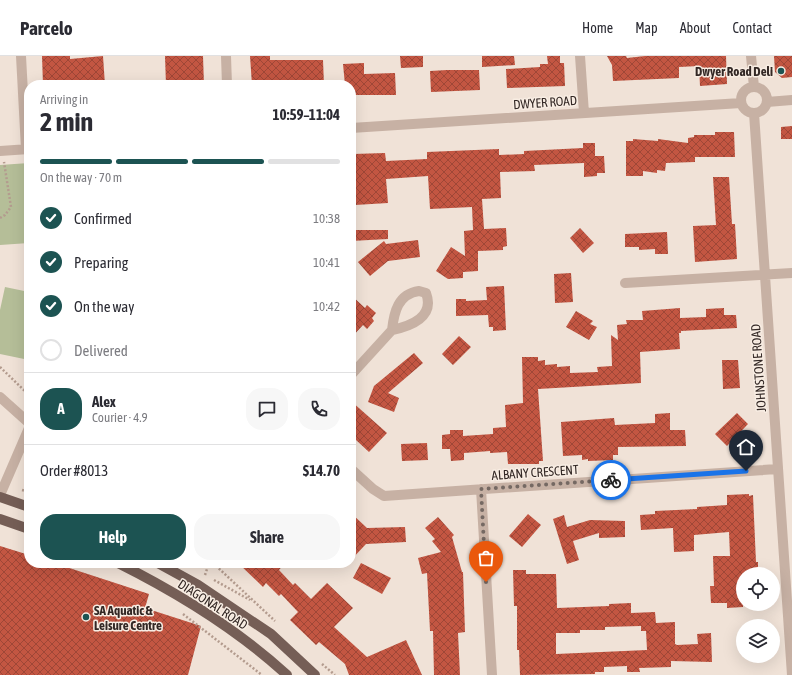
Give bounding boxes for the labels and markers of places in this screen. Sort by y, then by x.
place label: Dwyer Road Deli [695,64,773,79]
marker: Dwyer Road Deli [776,66,786,76]
pin [729,430,763,471]
pin [469,541,503,582]
place label: SA Aquatic & Leisure Centre [94,603,162,633]
marker: SA Aquatic & Leisure Centre [81,612,91,622]

